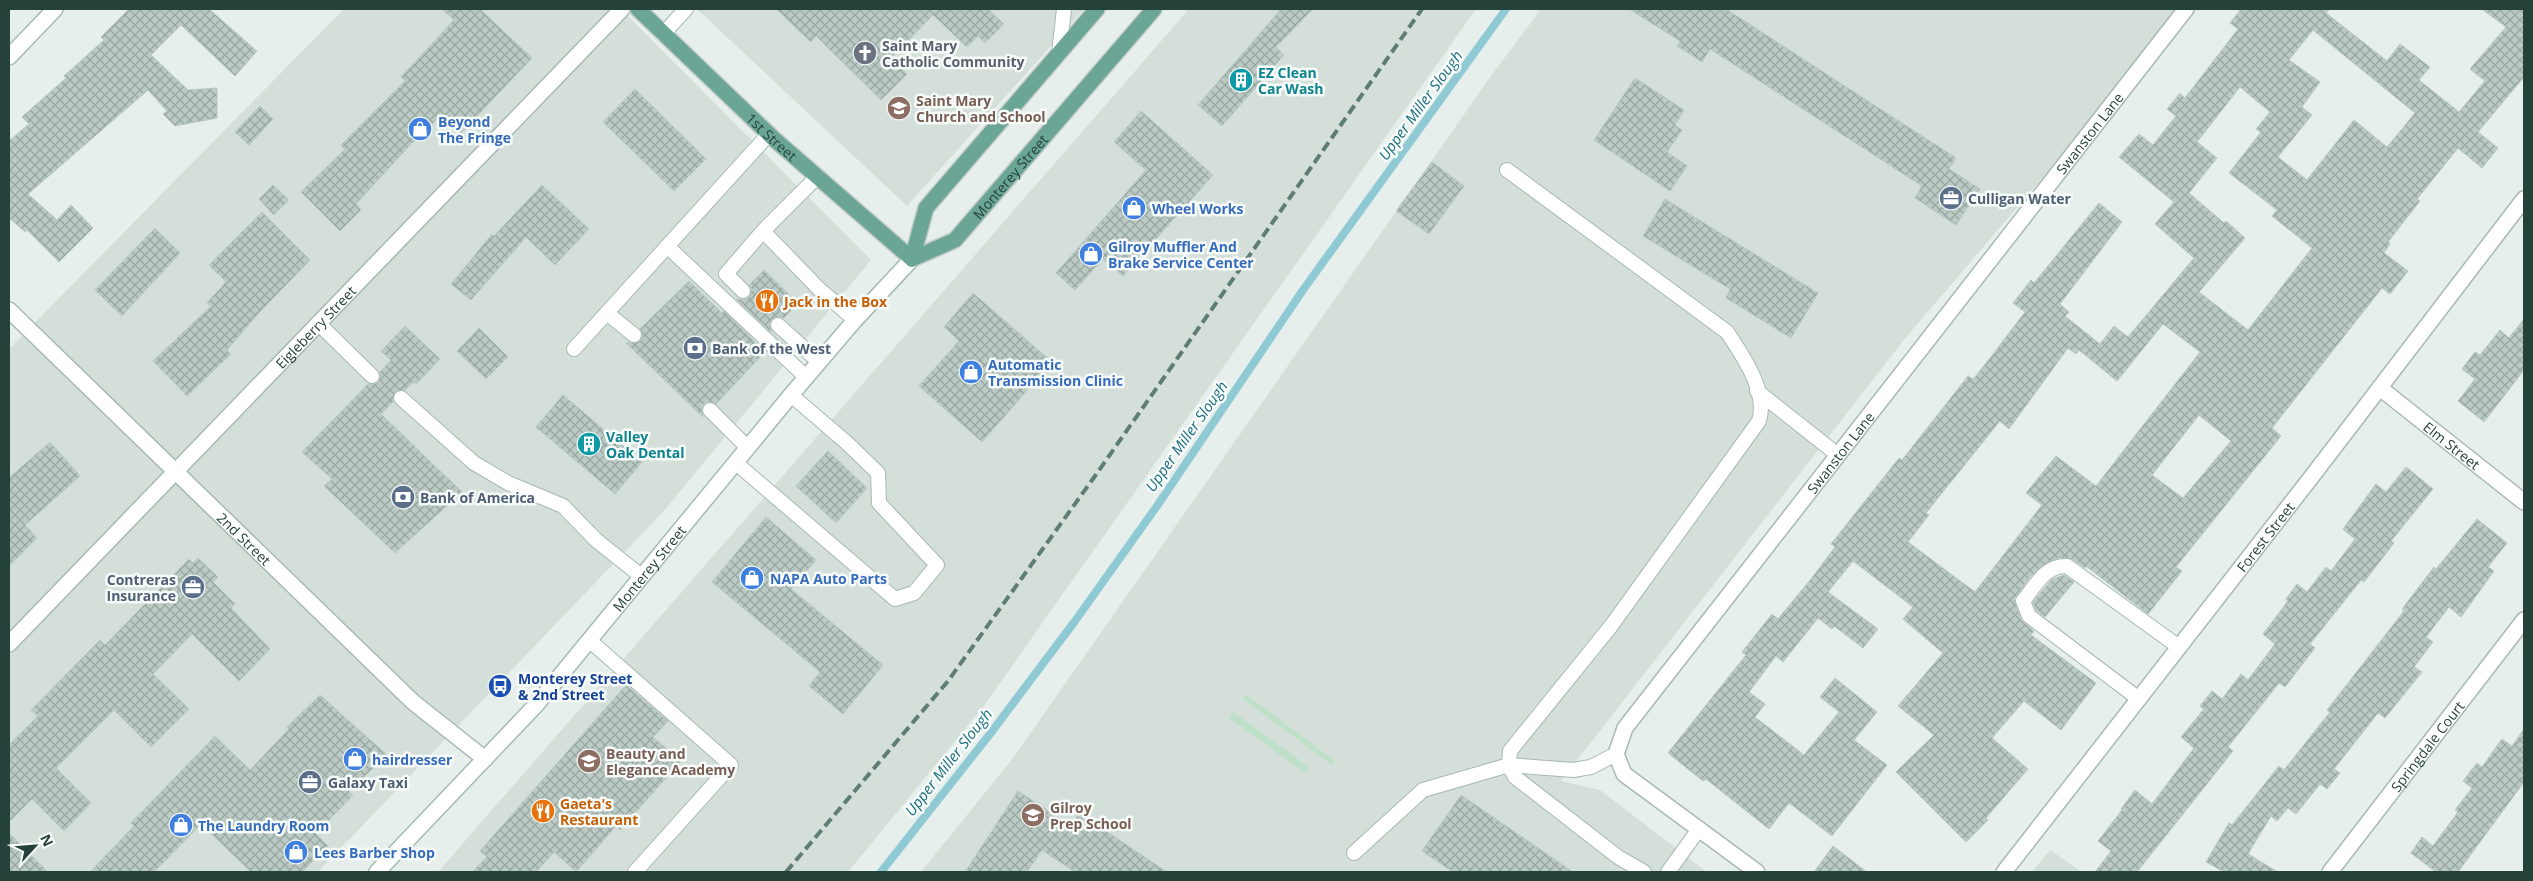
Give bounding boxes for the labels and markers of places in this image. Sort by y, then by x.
place label: Saint Mary Catholic Community [882,36,1025,71]
church icon: Saint Mary Catholic Community [852,40,878,66]
place label: EZ Clean Car Wash [1258,63,1324,98]
building icon: EZ Clean Car Wash [1228,67,1254,93]
place label: Saint Mary Church and School [916,91,1046,126]
school or university icon: Saint Mary Church and School [886,95,912,121]
place label: Beyond The Fringe [438,112,511,147]
shop icon: Beyond The Fringe [407,116,433,142]
office icon: Culligan Water [1938,185,1964,211]
place label: Culligan Water [1968,189,2071,208]
shop icon: Wheel Works [1121,195,1147,221]
place label: Wheel Works [1152,199,1243,218]
place label: Gilroy Muffler And Brake Service Center [1108,237,1254,272]
shop icon: Gilroy Muffler And Brake Service Center [1078,241,1104,267]
restaurant icon: Jack in the Box [754,288,780,314]
place label: Jack in the Box [782,292,888,311]
bank icon: Bank of the West [682,335,708,361]
place label: Bank of the West [712,339,831,358]
place label: Automatic Transmission Clinic [988,355,1123,390]
shop icon: Automatic Transmission Clinic [958,359,984,385]
place label: Valley Oak Dental [606,427,685,462]
building icon: Valley Oak Dental [576,431,602,457]
bank icon: Bank of America [390,484,416,510]
place label: Bank of America [420,488,535,507]
shop icon: NAPA Auto Parts [739,565,765,591]
place label: NAPA Auto Parts [770,569,887,588]
place label: Contreras Insurance [107,570,176,605]
office icon: Contreras Insurance [180,574,206,600]
place label: Monterey Street & 2nd Street [518,669,632,704]
bus stop icon: Monterey Street & 2nd Street [487,673,513,699]
place label: Beauty and Elegance Academy [606,744,735,779]
shop icon: hairdresser [342,746,368,772]
school or university icon: Beauty and Elegance Academy [576,748,602,774]
place label: hairdresser [372,750,453,769]
office icon: Galaxy Taxi [297,769,323,795]
place label: Galaxy Taxi [328,773,408,792]
place label: Gaeta's Restaurant [560,794,638,829]
restaurant icon: Gaeta's Restaurant [530,798,556,824]
place label: Gilroy Prep School [1050,798,1132,833]
school or university icon: Gilroy Prep School [1020,802,1046,828]
shop icon: The Laundry Room [168,812,194,838]
place label: The Laundry Room [198,816,329,835]
shop icon: Lees Barber Shop [283,839,309,865]
place label: Lees Barber Shop [314,843,435,862]

